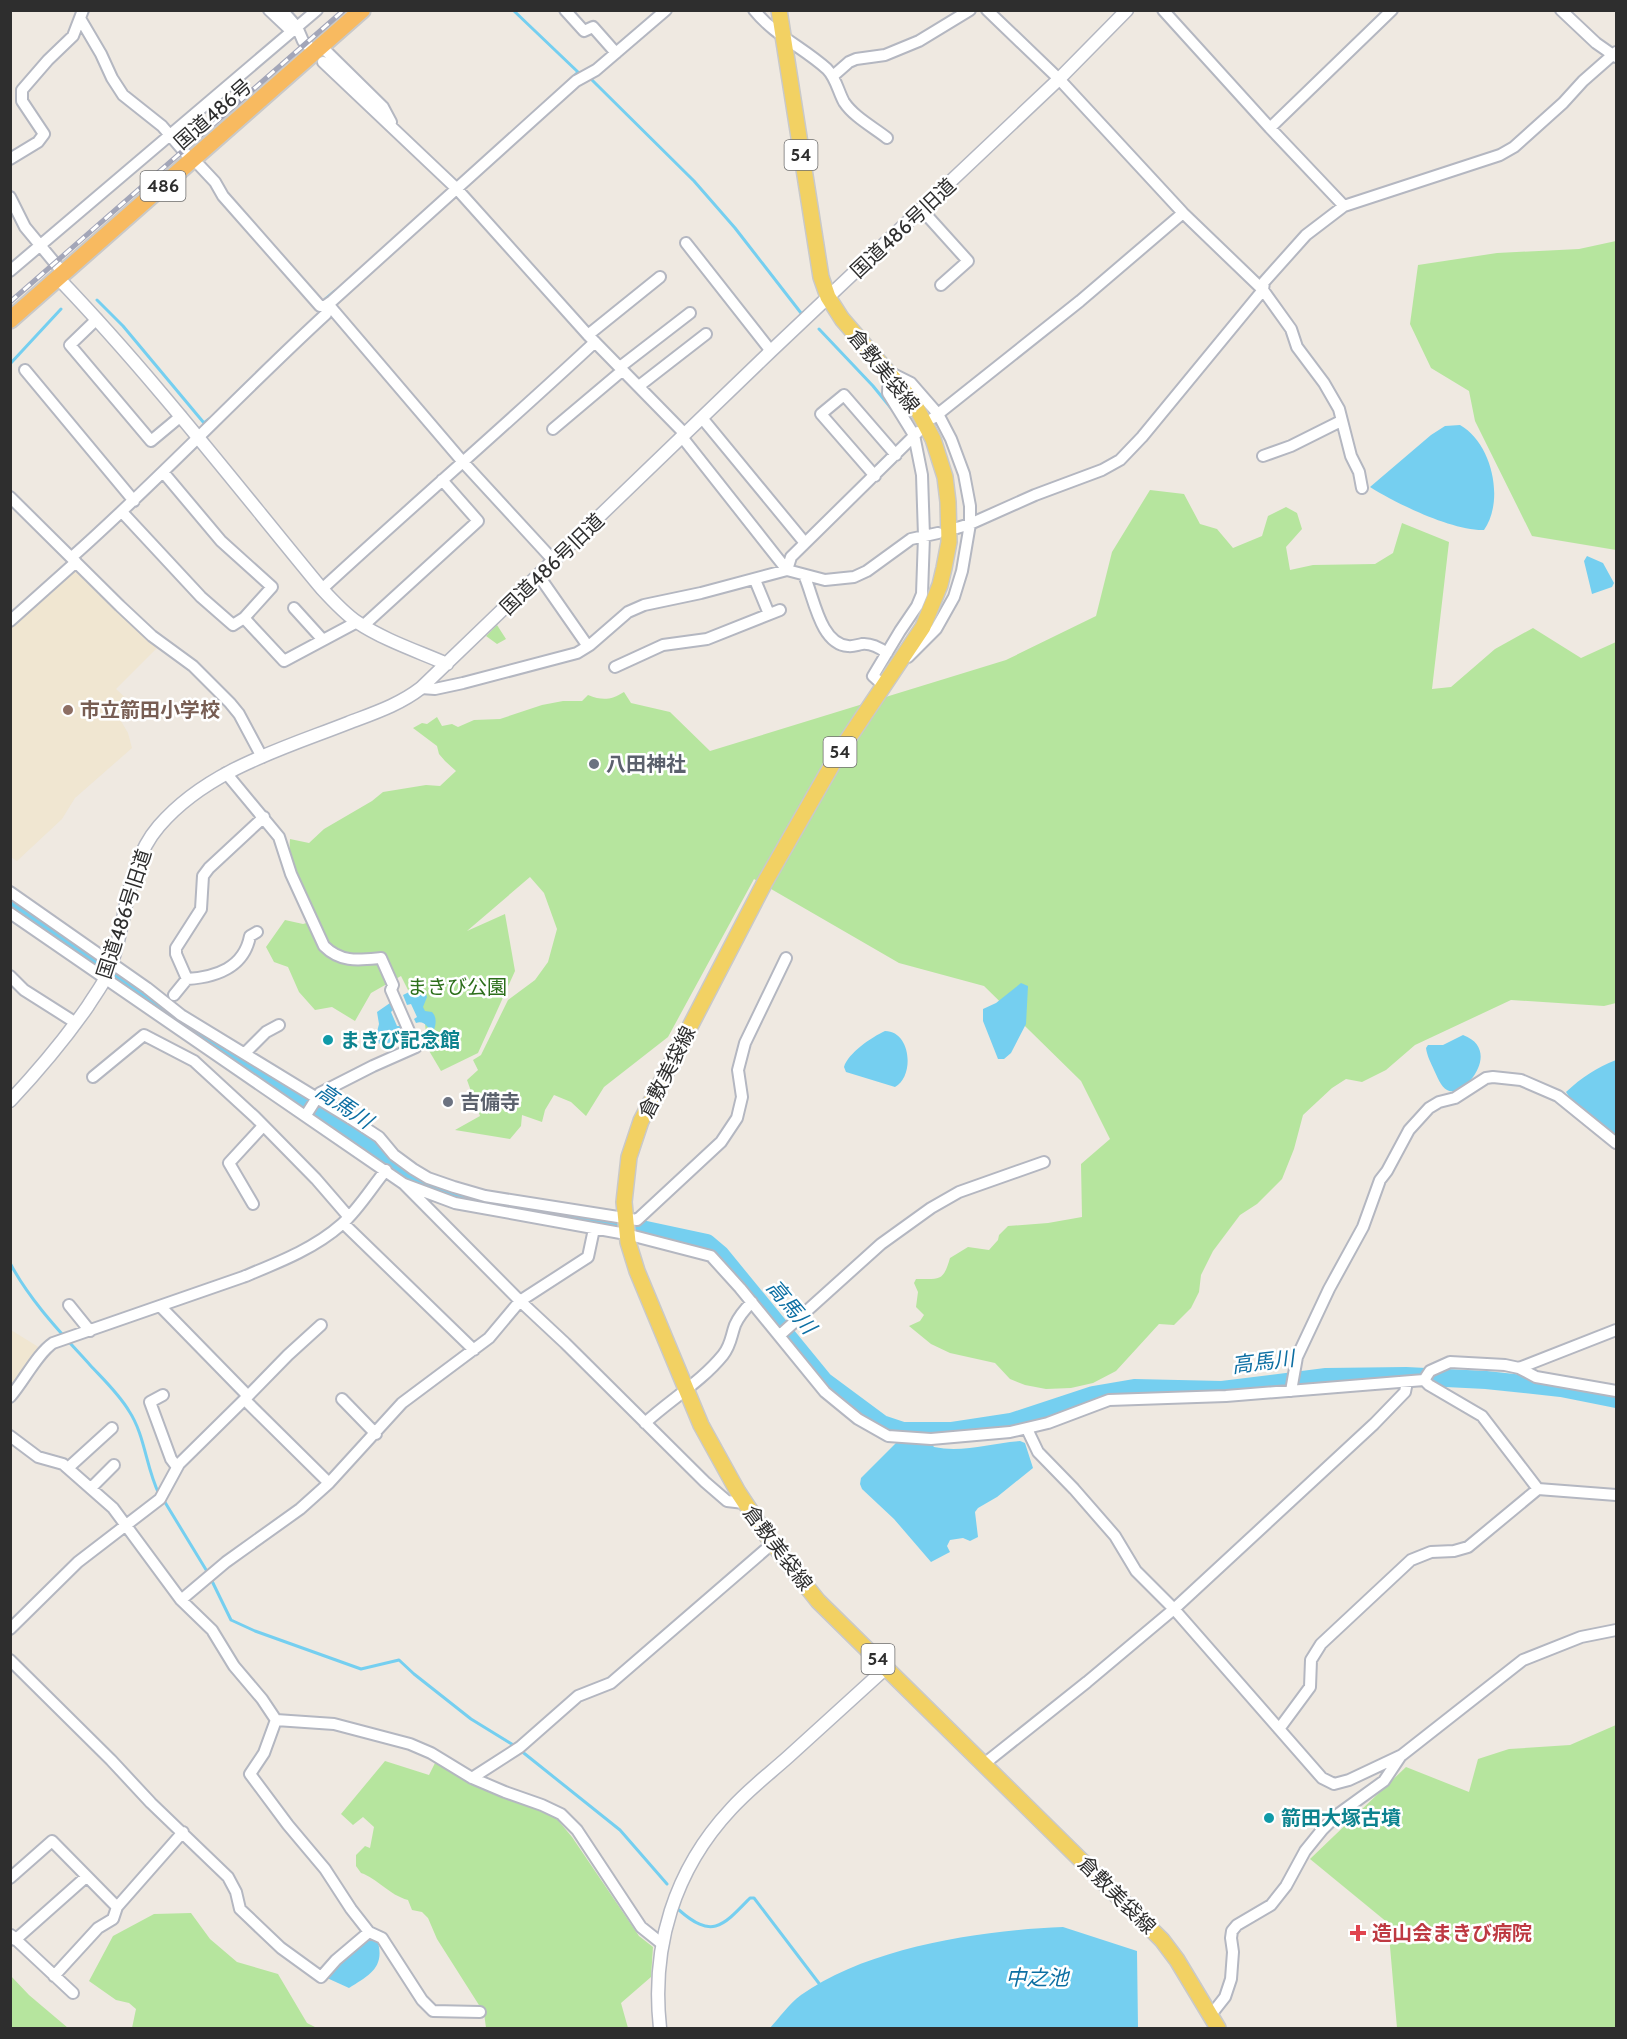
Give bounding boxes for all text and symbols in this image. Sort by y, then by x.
street label: 国道486号 [169,74,257,154]
road number: 54 [784,140,818,170]
road number: 486 [140,171,186,201]
street label: 国道486号旧道 [845,173,961,283]
street label: 倉敷美袋線 [843,325,925,417]
street label: 国道486号旧道 [495,508,609,620]
place label: 市立箭田小学校 [80,698,220,722]
marker: 市立箭田小学校 [61,703,75,717]
road number: 54 [824,737,856,767]
place label: 八田神社 [606,752,686,776]
marker: 八田神社 [587,757,601,771]
street label: 国道486号旧道 [92,846,156,982]
park label: まきび公園 [407,975,507,999]
street label: 倉敷美袋線 [634,1022,700,1122]
place label: まきび記念館 [340,1028,460,1052]
marker: まきび記念館 [321,1033,335,1047]
water label: 高馬川 [311,1078,379,1135]
place label: 吉備寺 [460,1090,520,1114]
marker: 吉備寺 [441,1095,455,1109]
water label: 高馬川 [762,1275,822,1340]
water label: 高馬川 [1230,1345,1298,1378]
street label: 倉敷美袋線 [738,1501,818,1595]
road number: 54 [862,1644,894,1674]
place label: 箭田大塚古墳 [1281,1806,1401,1830]
marker: 箭田大塚古墳 [1262,1811,1276,1825]
street label: 倉敷美袋線 [1073,1851,1161,1939]
place label: 造山会まきび病院 [1372,1921,1532,1945]
marker: 造山会まきび病院 [1349,1924,1367,1942]
water label: 中之池 [1006,1965,1070,1990]

